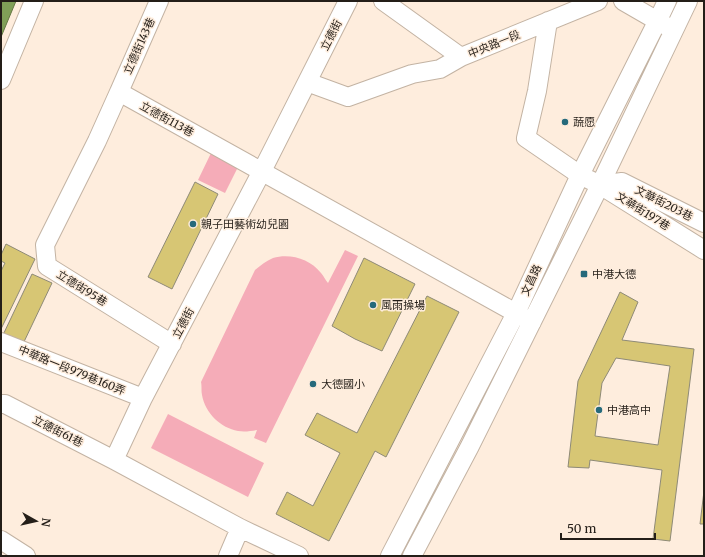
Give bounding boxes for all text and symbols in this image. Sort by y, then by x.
street label: 立德街143巷 [120,16,158,76]
street label: 立德街 [317,17,345,53]
street label: 中央路一段 [466,27,522,61]
street label: 立德街113巷 [138,98,196,140]
place label: 蔬愿 [573,115,595,129]
marker: 蔬愿 [560,117,570,127]
street label: 文華街203巷 [633,182,695,224]
street label: 文華街197巷 [613,189,673,233]
place label: 親子田藝術幼兒園 [201,217,289,231]
marker: 親子田藝術幼兒園 [188,219,198,229]
street label: 文昌路 [518,262,544,298]
street label: 立德街95巷 [54,267,110,309]
place label: 中港大德 [592,267,636,281]
marker: 中港大德 [579,269,589,279]
place label: 風雨操場 [381,298,425,312]
marker: 風雨操場 [368,300,378,310]
street label: 立德街 [169,305,197,341]
street label: 中華路一段979巷160弄 [16,342,128,398]
place label: 大德國小 [321,377,365,391]
marker: 大德國小 [308,379,318,389]
place label: 中港高中 [607,403,651,417]
marker: 中港高中 [594,405,604,415]
street label: 立德街61巷 [30,412,86,450]
north arrow [16,501,56,541]
scale bar [561,515,655,541]
text: N [38,517,53,528]
text: 50 m [567,521,596,536]

